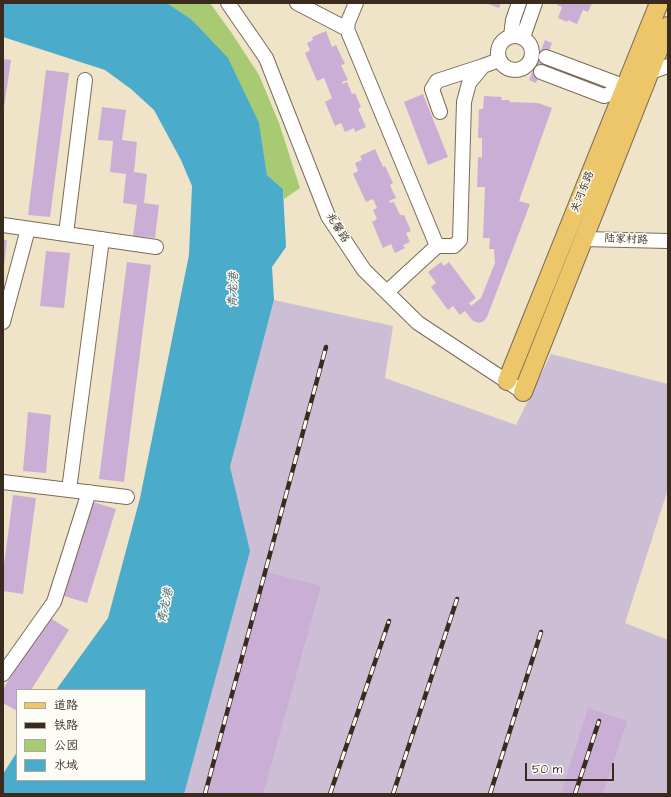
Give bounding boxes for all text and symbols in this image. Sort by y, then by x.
street label: 关河东路 [569,169,597,215]
street label: 兆馨路 [323,211,351,245]
street label: 陆家村路 [604,233,648,247]
water label: 青龙港 [226,272,242,308]
water label: 青龙港 [155,587,177,625]
legend [16,689,146,781]
text: 道路 [54,697,78,714]
text: 铁路 [54,717,78,734]
text: 公园 [54,737,78,754]
scale bar [527,755,616,781]
text: 水域 [54,757,78,774]
text: 50 m [532,761,562,778]

